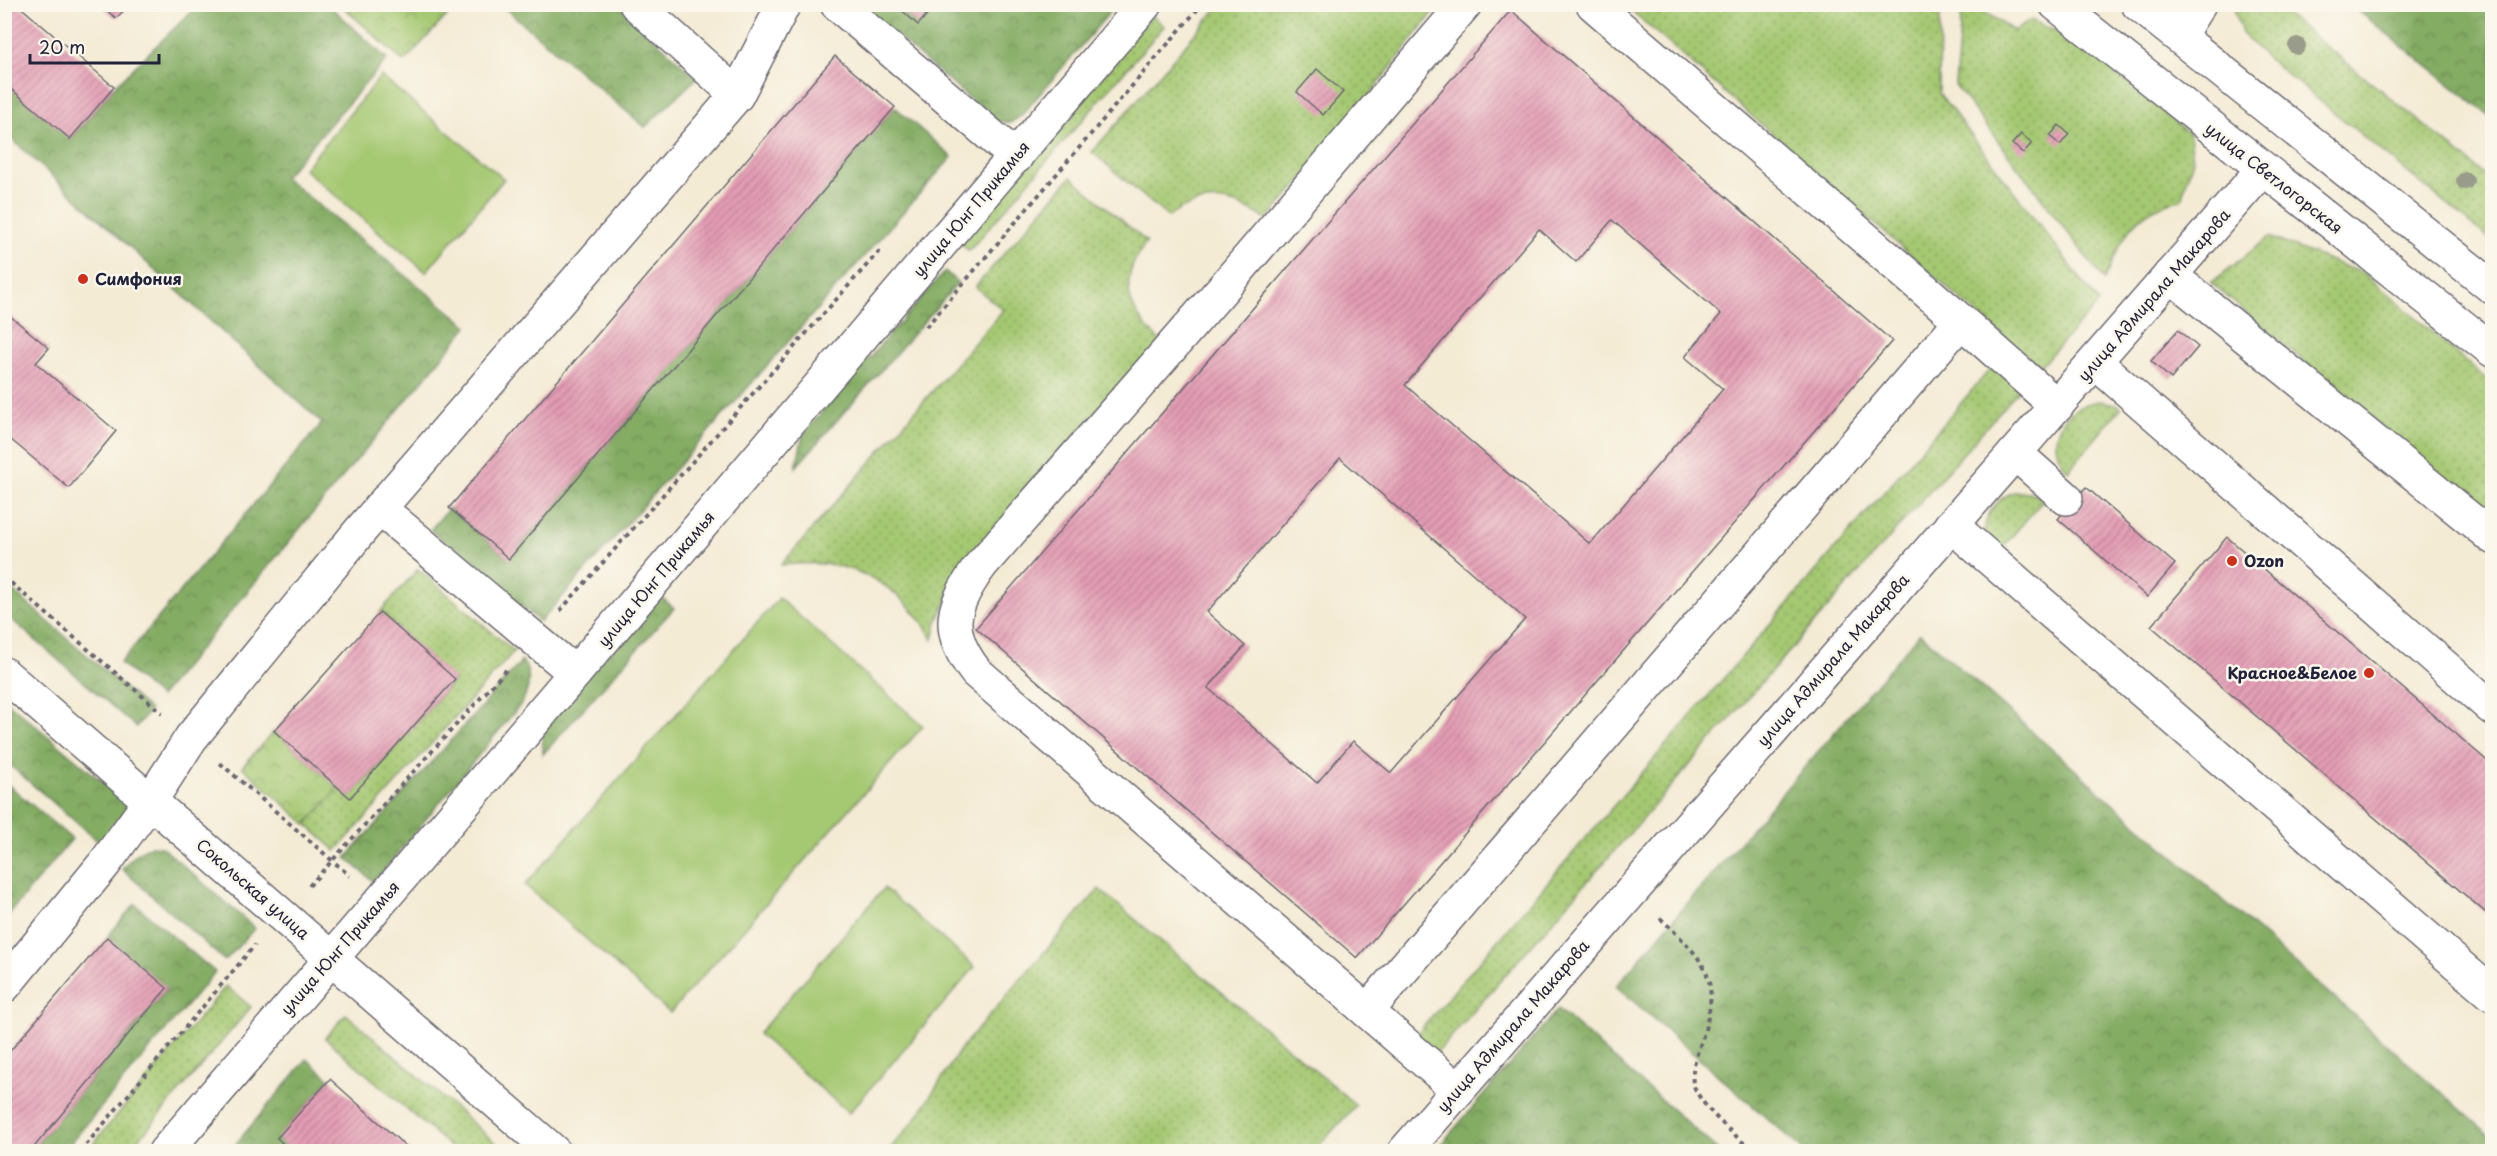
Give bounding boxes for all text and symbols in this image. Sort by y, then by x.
scale bar [30,27,159,65]
text: 20 m [39,33,85,60]
street label: улица Светлогорская [2201,116,2349,239]
street label: улица Юнг Прикамья [906,135,1034,282]
street label: улица Адмирала Макарова [2071,203,2235,386]
place label: Симфония [95,266,182,290]
marker: Симфония [76,272,90,286]
street label: улица Юнг Прикамья [591,505,719,652]
place label: Ozon [2244,548,2284,572]
marker: Ozon [2225,554,2239,568]
street label: улица Адмирала Макарова [1750,568,1914,751]
place label: Красное&Белое [2227,660,2357,684]
marker: Красное&Белое [2362,666,2376,680]
street label: Сокольская улица [192,832,316,944]
street label: улица Юнг Прикамья [274,875,404,1020]
street label: улица Адмирала Макарова [1430,934,1594,1117]

